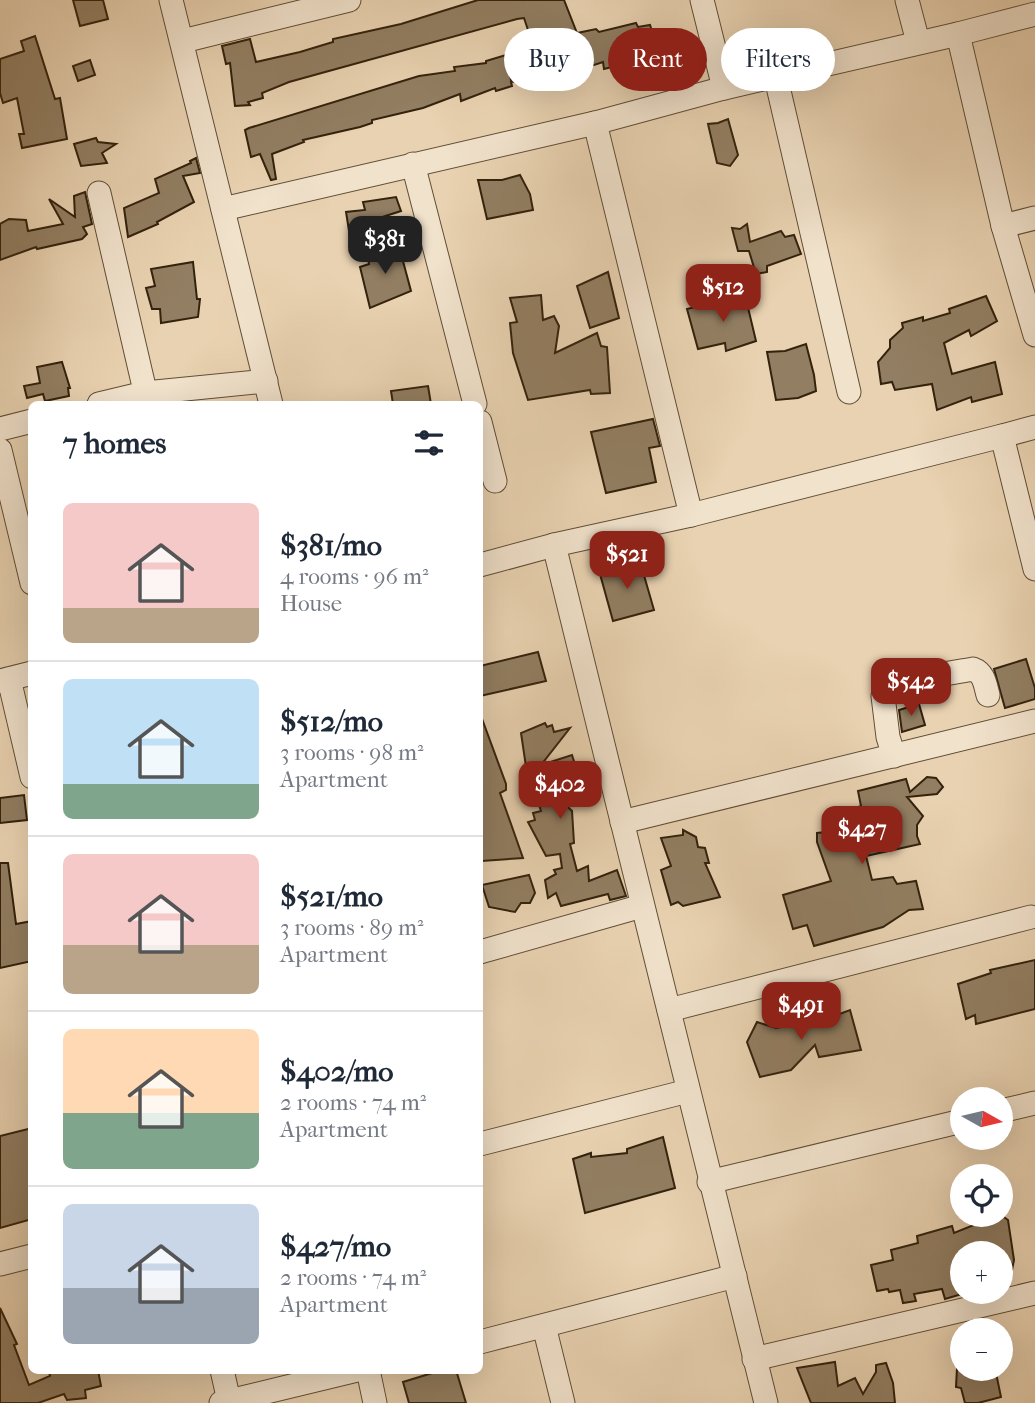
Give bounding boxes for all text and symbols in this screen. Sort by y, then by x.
chip: Buy [504,28,594,91]
chip: Rent [608,28,707,91]
chip: Filters [721,28,835,91]
pin: $381 [344,216,426,276]
text: $381 [364,225,406,252]
pin: $512 [682,264,764,324]
text: $512 [702,273,744,300]
icon: filters [410,424,448,462]
text: 7 homes [63,426,166,461]
text: $381/mo [280,528,382,563]
icon: home [119,531,203,615]
pin: $521 [586,532,668,591]
text: $521 [606,540,648,567]
text: 4 rooms · 96 m² [280,563,429,590]
text: House [280,590,342,617]
pin: $542 [870,658,952,718]
text: $542 [887,667,935,694]
text: $512/mo [280,704,383,739]
icon: home [119,707,203,791]
text: 3 rooms · 98 m² [280,739,424,766]
pin: $402 [519,762,601,821]
text: Apartment [280,766,388,793]
text: $402 [535,770,585,797]
pin: $427 [821,806,903,866]
text: $427 [837,815,887,842]
text: $521/mo [280,879,383,914]
icon: home [119,882,203,966]
text: 3 rooms · 89 m² [280,914,424,941]
text: Apartment [280,941,388,968]
pin: $491 [760,982,842,1042]
text: $491 [778,991,824,1018]
text: $402/mo [280,1054,394,1089]
icon: home [119,1057,203,1141]
north arrow [950,1087,1013,1150]
map controls [950,1087,1013,1381]
text: 2 rooms · 74 m² [280,1089,426,1116]
text: Apartment [280,1116,388,1143]
button: locate [950,1164,1013,1227]
text: $427/mo [280,1229,391,1264]
icon: home [119,1232,203,1316]
button: + [950,1241,1013,1304]
text: 2 rooms · 74 m² [280,1264,426,1291]
text: Apartment [280,1291,388,1318]
button: − [950,1318,1013,1381]

